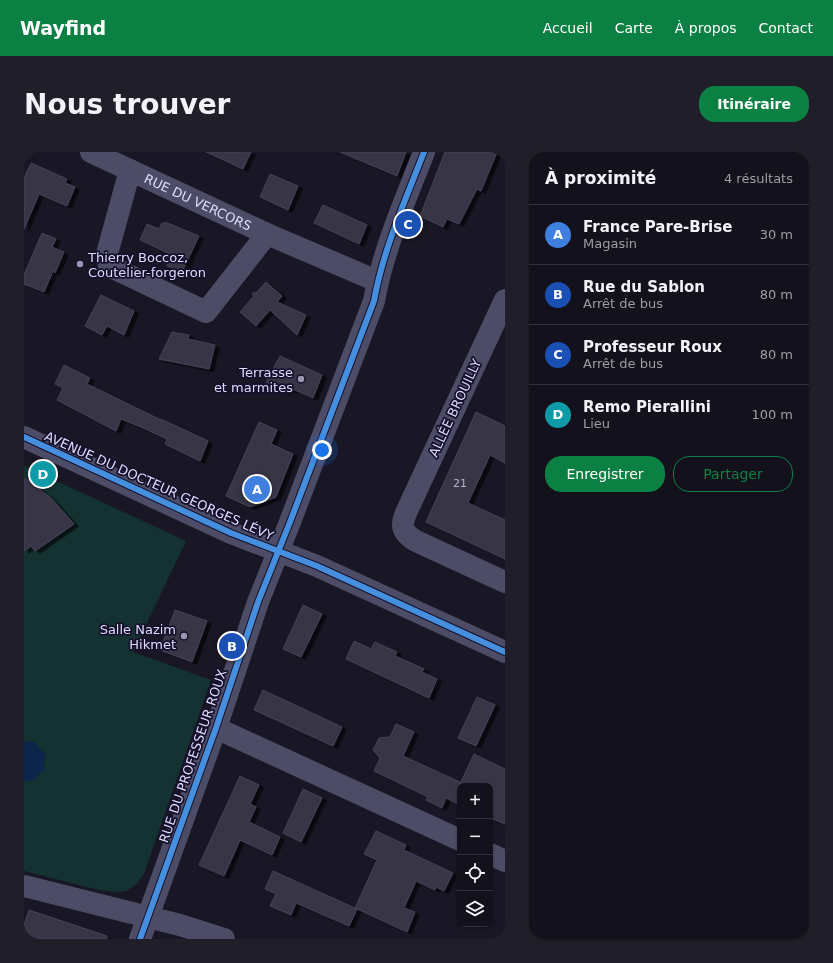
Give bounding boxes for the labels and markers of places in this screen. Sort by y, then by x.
pin: C [395,209,421,239]
place label: Thierry Boccoz, Coutelier-forgeron [87,250,206,280]
marker: Thierry Boccoz, Coutelier-forgeron [75,259,85,269]
place label: Terrasse et marmites [214,365,293,395]
marker: Terrasse et marmites [296,374,306,384]
pin: D [30,459,56,489]
pin: A [244,474,270,504]
place label: Salle Nazim Hikmet [100,622,176,652]
marker: Salle Nazim Hikmet [179,631,189,641]
pin: B [219,631,245,661]

